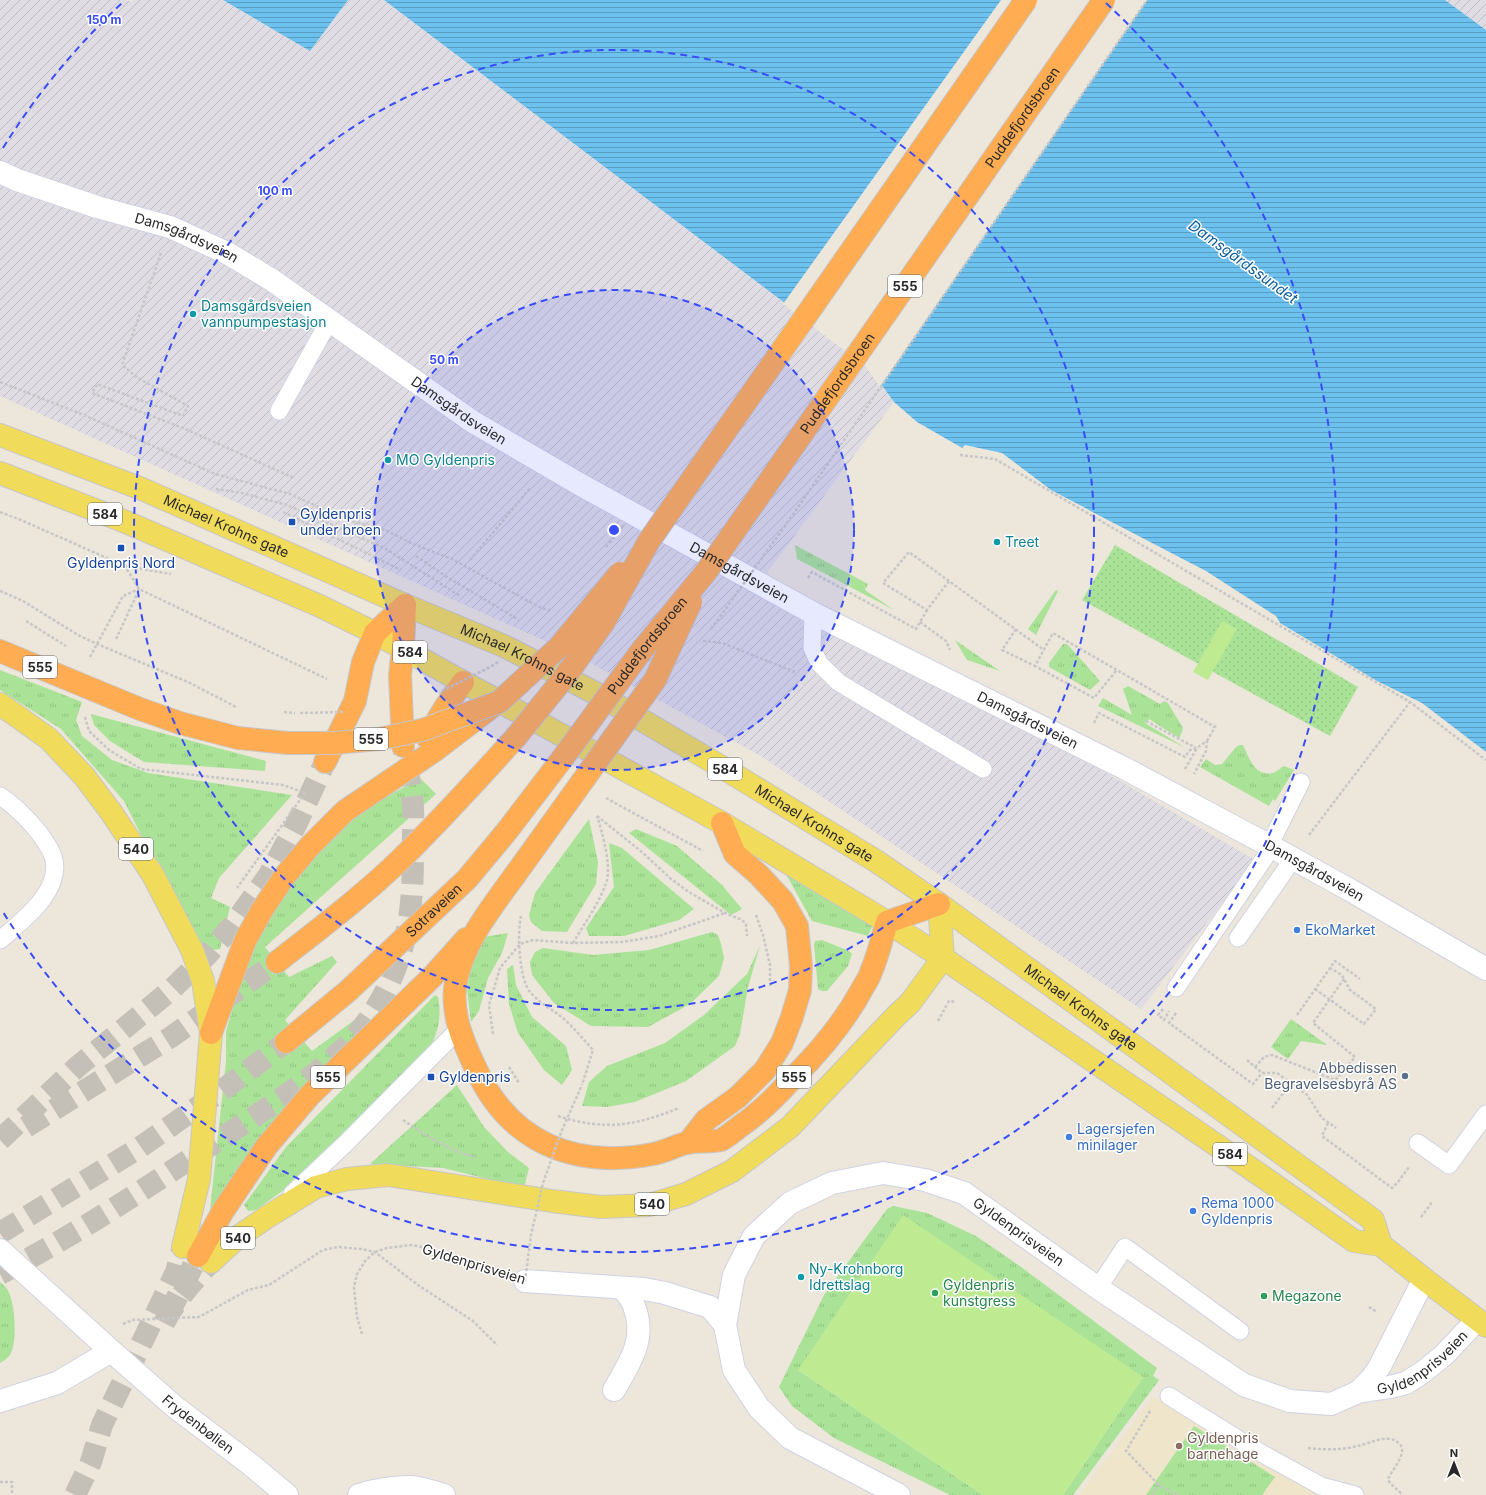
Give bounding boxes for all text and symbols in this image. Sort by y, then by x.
text: 150 m [87,12,121,27]
street label: Puddefjordsbroen [981,63,1063,171]
text: 100 m [257,183,293,198]
street label: Damsgårdsveien [133,209,242,266]
water label: Damsgårdssundet [1185,216,1302,308]
road number: 555 [888,275,922,297]
place label: Damsgårdsveien vannpumpestasjon [201,297,326,330]
marker: Damsgårdsveien vannpumpestasjon [188,309,198,319]
street label: Puddefjordsbroen [796,329,878,437]
text: 50 m [429,352,459,367]
street label: Damsgårdsveien [408,372,510,448]
place label: MO Gyldenpris [396,451,495,468]
marker: MO Gyldenpris [383,455,393,465]
street label: Michael Krohns gate [161,491,292,561]
road number: 584 [88,503,122,525]
place label: Gyldenpris under broen [300,505,381,538]
marker: Gyldenpris under broen [287,517,297,527]
centre of rings [607,523,621,537]
place label: Treet [1005,533,1040,550]
marker: Treet [992,537,1002,547]
street label: Damsgårdsveien [687,538,792,606]
marker: Gyldenpris Nord [116,543,126,553]
place label: Gyldenpris Nord [67,554,175,571]
street label: Puddefjordsbroen [604,593,690,697]
street label: Michael Krohns gate [458,620,587,694]
road number: 584 [393,641,427,663]
road number: 555 [23,656,57,678]
street label: Damsgårdsveien [975,687,1081,752]
road number: 555 [354,728,388,750]
road number: 584 [708,758,742,780]
street label: Michael Krohns gate [752,780,877,865]
street label: Damsgårdsveien [1262,836,1367,904]
road number: 540 [119,838,153,860]
street label: Sotraveien [402,880,465,940]
place label: EkoMarket [1305,921,1376,938]
marker: EkoMarket [1292,925,1302,935]
street label: Michael Krohns gate [1021,960,1141,1054]
place label: Abbedissen Begravelsesbyrå AS [1264,1059,1397,1092]
road number: 555 [311,1066,345,1088]
road number: 555 [777,1066,811,1088]
place label: Gyldenpris [439,1068,511,1085]
marker: Abbedissen Begravelsesbyrå AS [1400,1071,1410,1081]
marker: Gyldenpris [426,1072,436,1082]
place label: Lagersjefen minilager [1077,1120,1155,1153]
marker: Lagersjefen minilager [1064,1132,1074,1142]
road number: 584 [1213,1143,1247,1165]
road number: 540 [635,1193,669,1215]
street label: Gyldenprisveien [970,1193,1067,1269]
place label: Rema 1000 Gyldenpris [1201,1194,1274,1227]
marker: Rema 1000 Gyldenpris [1188,1206,1198,1216]
road number: 540 [221,1227,255,1249]
street label: Gyldenprisveien [420,1240,528,1287]
place label: Ny-Krohnborg Idrettslag [809,1260,903,1293]
marker: Ny-Krohnborg Idrettslag [796,1272,806,1282]
place label: Gyldenpris kunstgress [943,1276,1016,1309]
place label: Megazone [1272,1287,1342,1304]
marker: Gyldenpris kunstgress [930,1288,940,1298]
marker: Megazone [1259,1291,1269,1301]
street label: Gyldenprisveien [1376,1327,1471,1397]
street label: Frydenbølien [159,1391,238,1457]
place label: Gyldenpris barnehage [1187,1429,1259,1462]
marker: Gyldenpris barnehage [1174,1441,1184,1451]
north arrow [1434,1443,1474,1483]
text: N [1450,1446,1458,1460]

